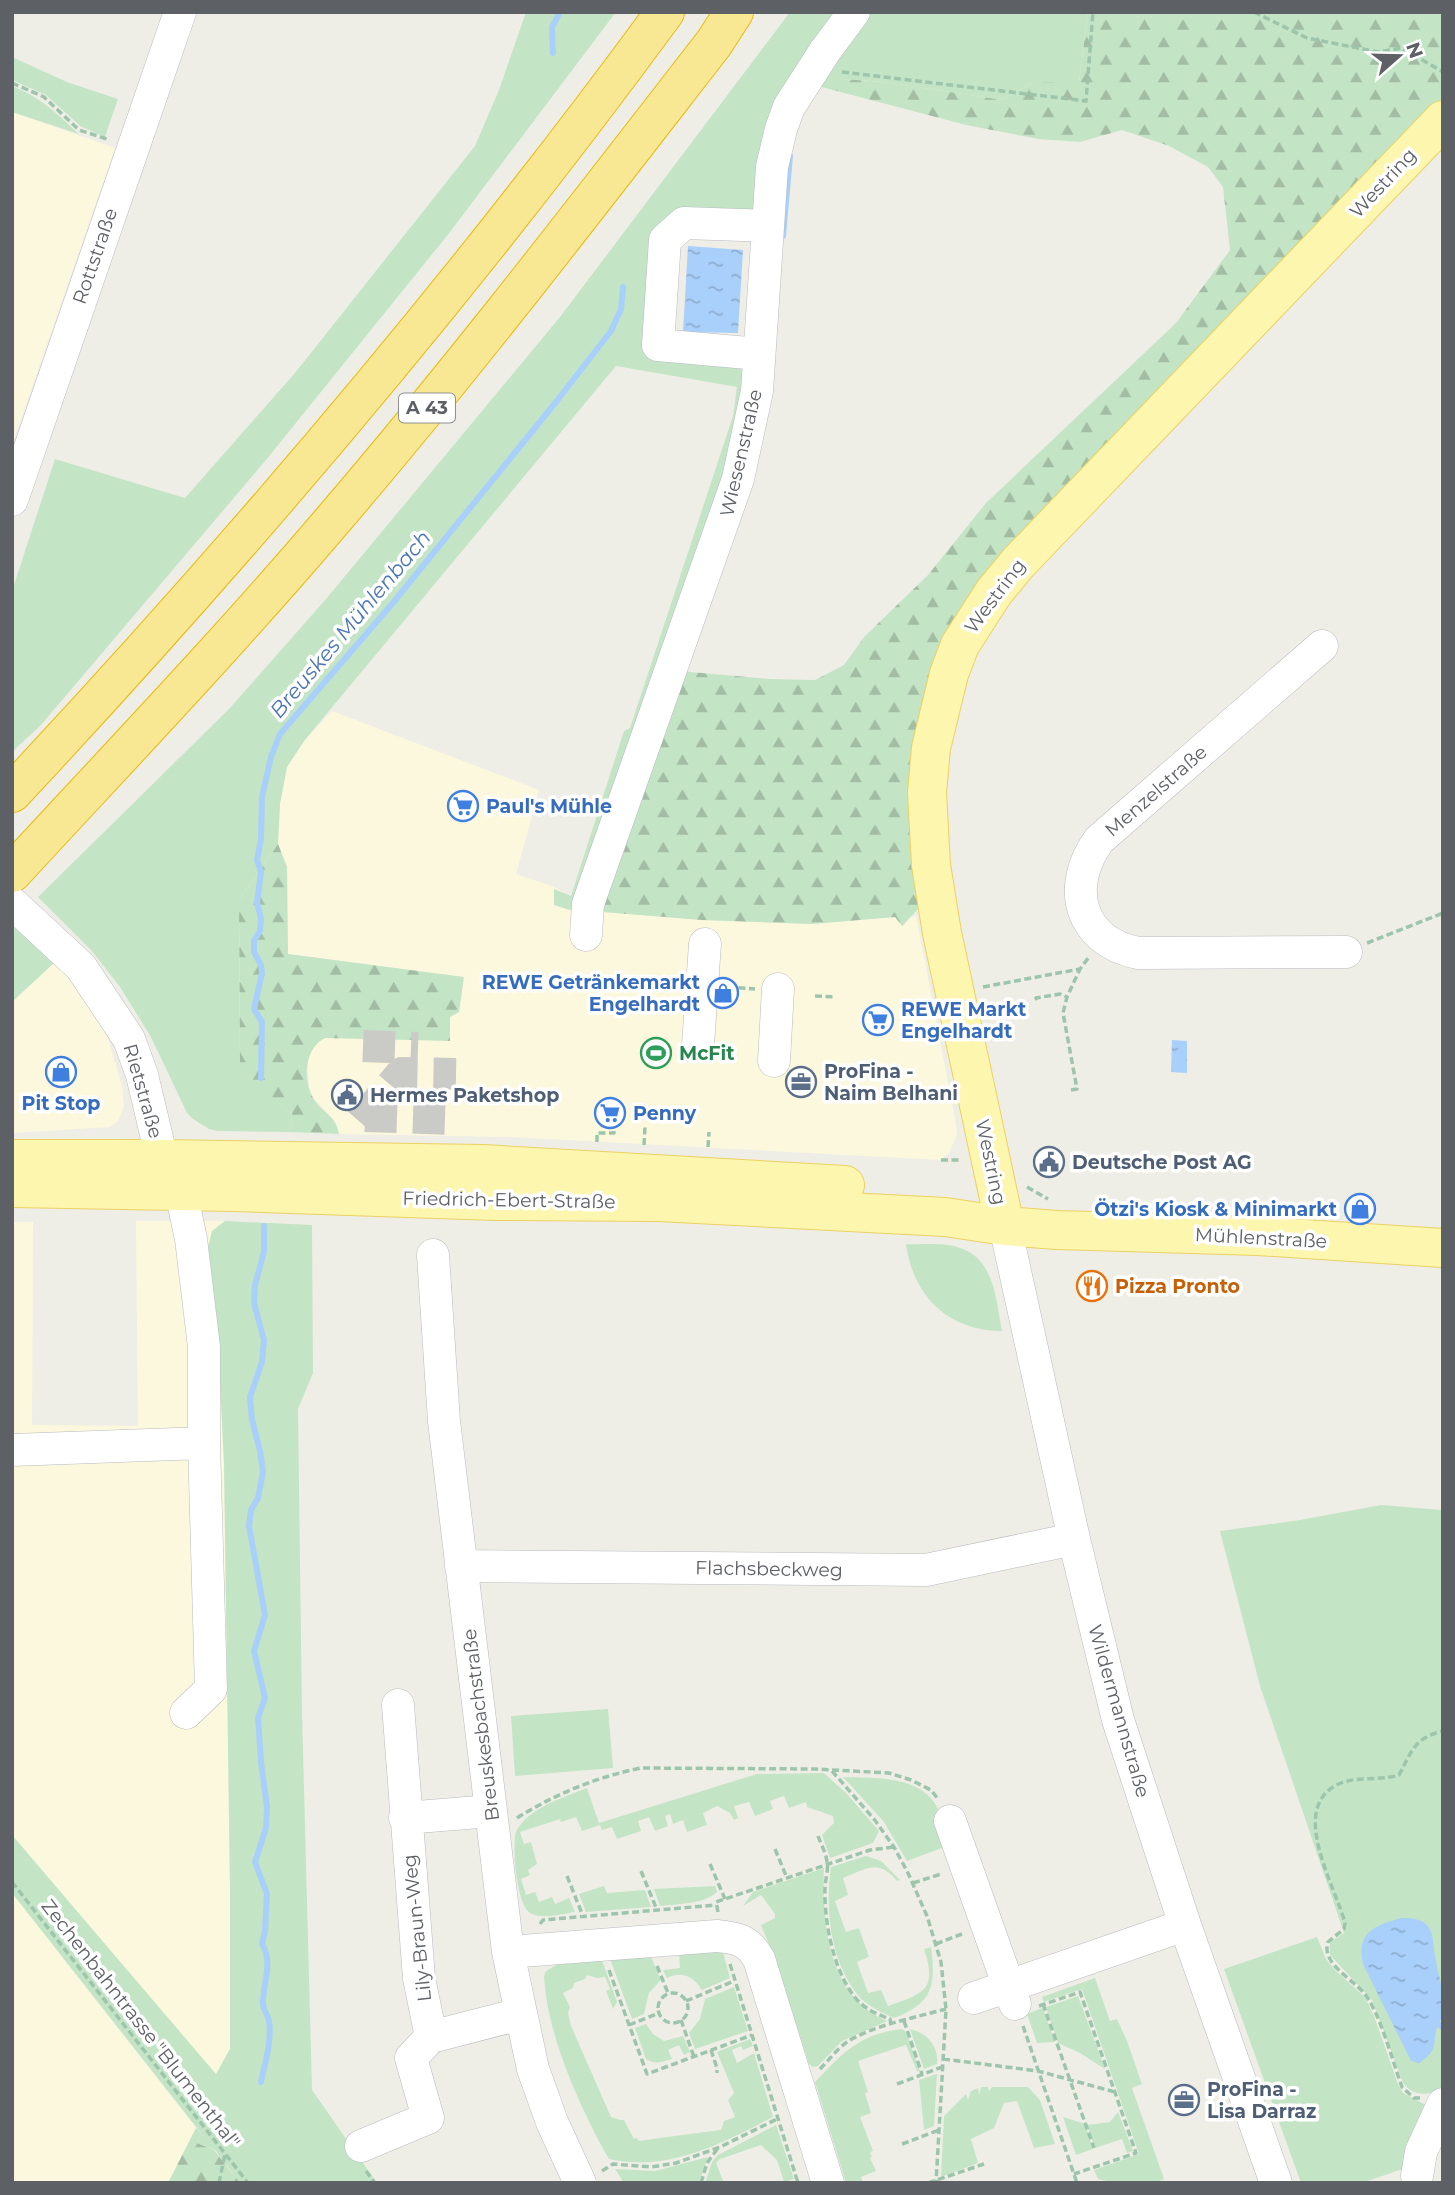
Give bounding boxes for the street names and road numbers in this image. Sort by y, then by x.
street label: Westring [1345,143,1421,223]
street label: Rottstraße [68,205,122,307]
street label: Wiesenstraße [715,387,767,519]
road number: A 43 [399,394,455,422]
street label: Westring [960,554,1030,638]
street label: Menzelstraße [1100,740,1212,842]
street label: Rietstraße [119,1041,167,1141]
street label: Westring [971,1117,1011,1207]
street label: Friedrich-Ebert-Straße [402,1187,616,1213]
street label: Mühlenstraße [1194,1223,1328,1253]
street label: Flachsbeckweg [695,1556,843,1582]
street label: Wildermannstraße [1083,1622,1155,1800]
street label: Breuskesbachstraße [458,1628,504,1822]
street label: Lily-Braun-Weg [398,1853,436,2003]
street label: Zechenbahntrasse "Blumenthal" [37,1895,245,2153]

